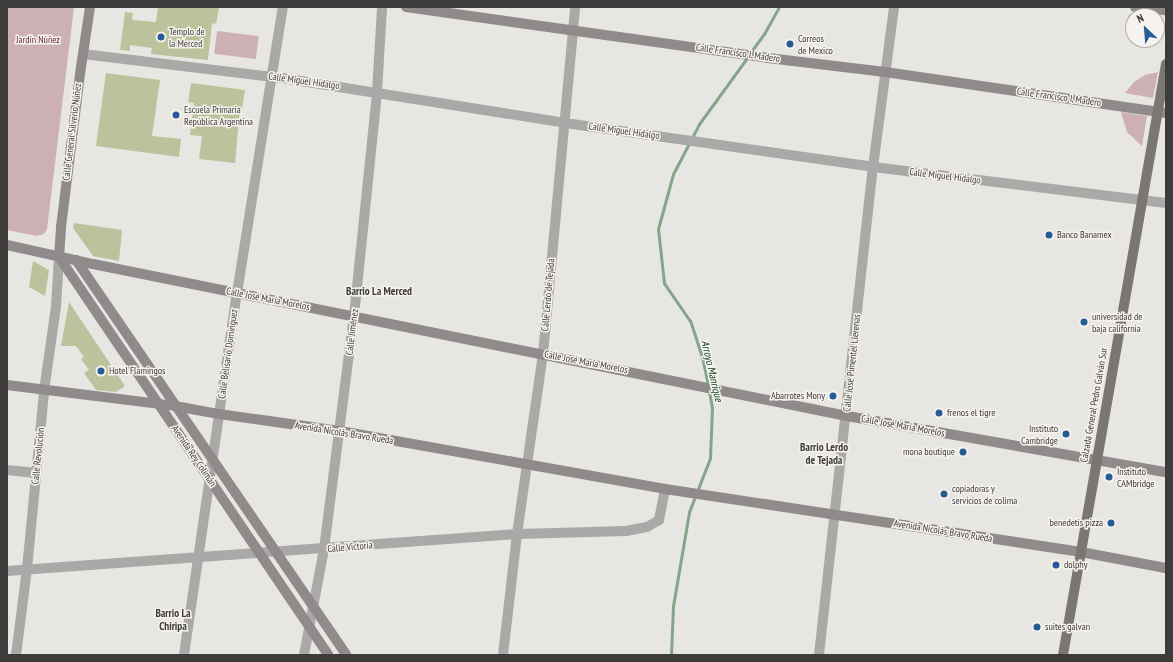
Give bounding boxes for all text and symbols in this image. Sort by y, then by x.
north arrow [1125,8,1165,48]
text: N [1134,11,1146,26]
place label: Templo de la Merced [169,25,205,48]
marker: Templo de la Merced [156,32,166,42]
place label: Correos de Mexico [798,32,833,56]
park label: Jardín Núñez [16,34,60,46]
marker: Correos de Mexico [785,39,795,49]
street label: Calle Francisco I. Madero [695,41,781,65]
street label: Calle Miguel Hidalgo [268,70,340,92]
street label: Calle General Silverio Núñez [60,83,84,181]
street label: Calle Francisco I. Madero [1016,85,1102,109]
place label: Escuela Primaria República Argentina [184,103,253,126]
marker: Escuela Primaria República Argentina [171,110,181,120]
street label: Calle Miguel Hidalgo [588,120,660,142]
street label: Calle Miguel Hidalgo [909,166,981,186]
place label: Banco Banamex [1057,229,1112,241]
marker: Banco Banamex [1044,230,1054,240]
street label: Calle Lerdo de Tejada [539,258,557,332]
district label: Barrio La Merced [346,284,412,298]
street label: Calle José María Morelos [225,285,311,313]
street label: Calle Belisario Domínguez [216,308,240,400]
street label: Calle Jiménez [343,308,361,356]
place label: universidad de baja california [1092,310,1142,334]
street label: Calle José Pimentel Llerenas [841,314,863,412]
marker: universidad de baja california [1079,317,1089,327]
water label: Arroyo Manrique [699,339,725,403]
street label: Calzada General Pedro Galván Sur [1078,347,1110,463]
street label: Calle José María Morelos [543,348,629,376]
place label: Hotel Flamingos [109,365,165,377]
marker: Hotel Flamingos [96,366,106,376]
place label: Abarrotes Mony [771,390,825,402]
marker: Abarrotes Mony [828,391,838,401]
place label: frenos el tigre [947,407,995,419]
marker: frenos el tigre [934,408,944,418]
street label: Calle José María Morelos [860,413,946,439]
street label: Avenida Nicolás Bravo Rueda [294,419,394,447]
place label: Instituto Cambridge [1021,422,1058,446]
street label: Avenida Rey Colimán [169,423,219,489]
street label: Calle Revolución [29,427,47,485]
marker: Instituto Cambridge [1061,429,1071,439]
district label: Barrio Lerdo de Tejada [800,441,848,467]
place label: mona boutique [903,446,955,458]
marker: mona boutique [958,447,968,457]
place label: Instituto CAMbridge [1117,465,1154,488]
marker: Instituto CAMbridge [1104,472,1114,482]
place label: copiadoras y servicios de colima [952,482,1017,506]
marker: copiadoras y servicios de colima [939,489,949,499]
street label: Avenida Nicolás Bravo Rueda [893,517,993,545]
place label: benedetis pizza [1049,517,1103,529]
marker: benedetis pizza [1106,518,1116,528]
street label: Calle Victoria [327,539,373,555]
place label: dolphy [1064,559,1087,571]
marker: dolphy [1051,560,1061,570]
district label: Barrio La Chiripa [155,607,191,633]
place label: suites galvan [1045,621,1090,633]
marker: suites galvan [1032,622,1042,632]

